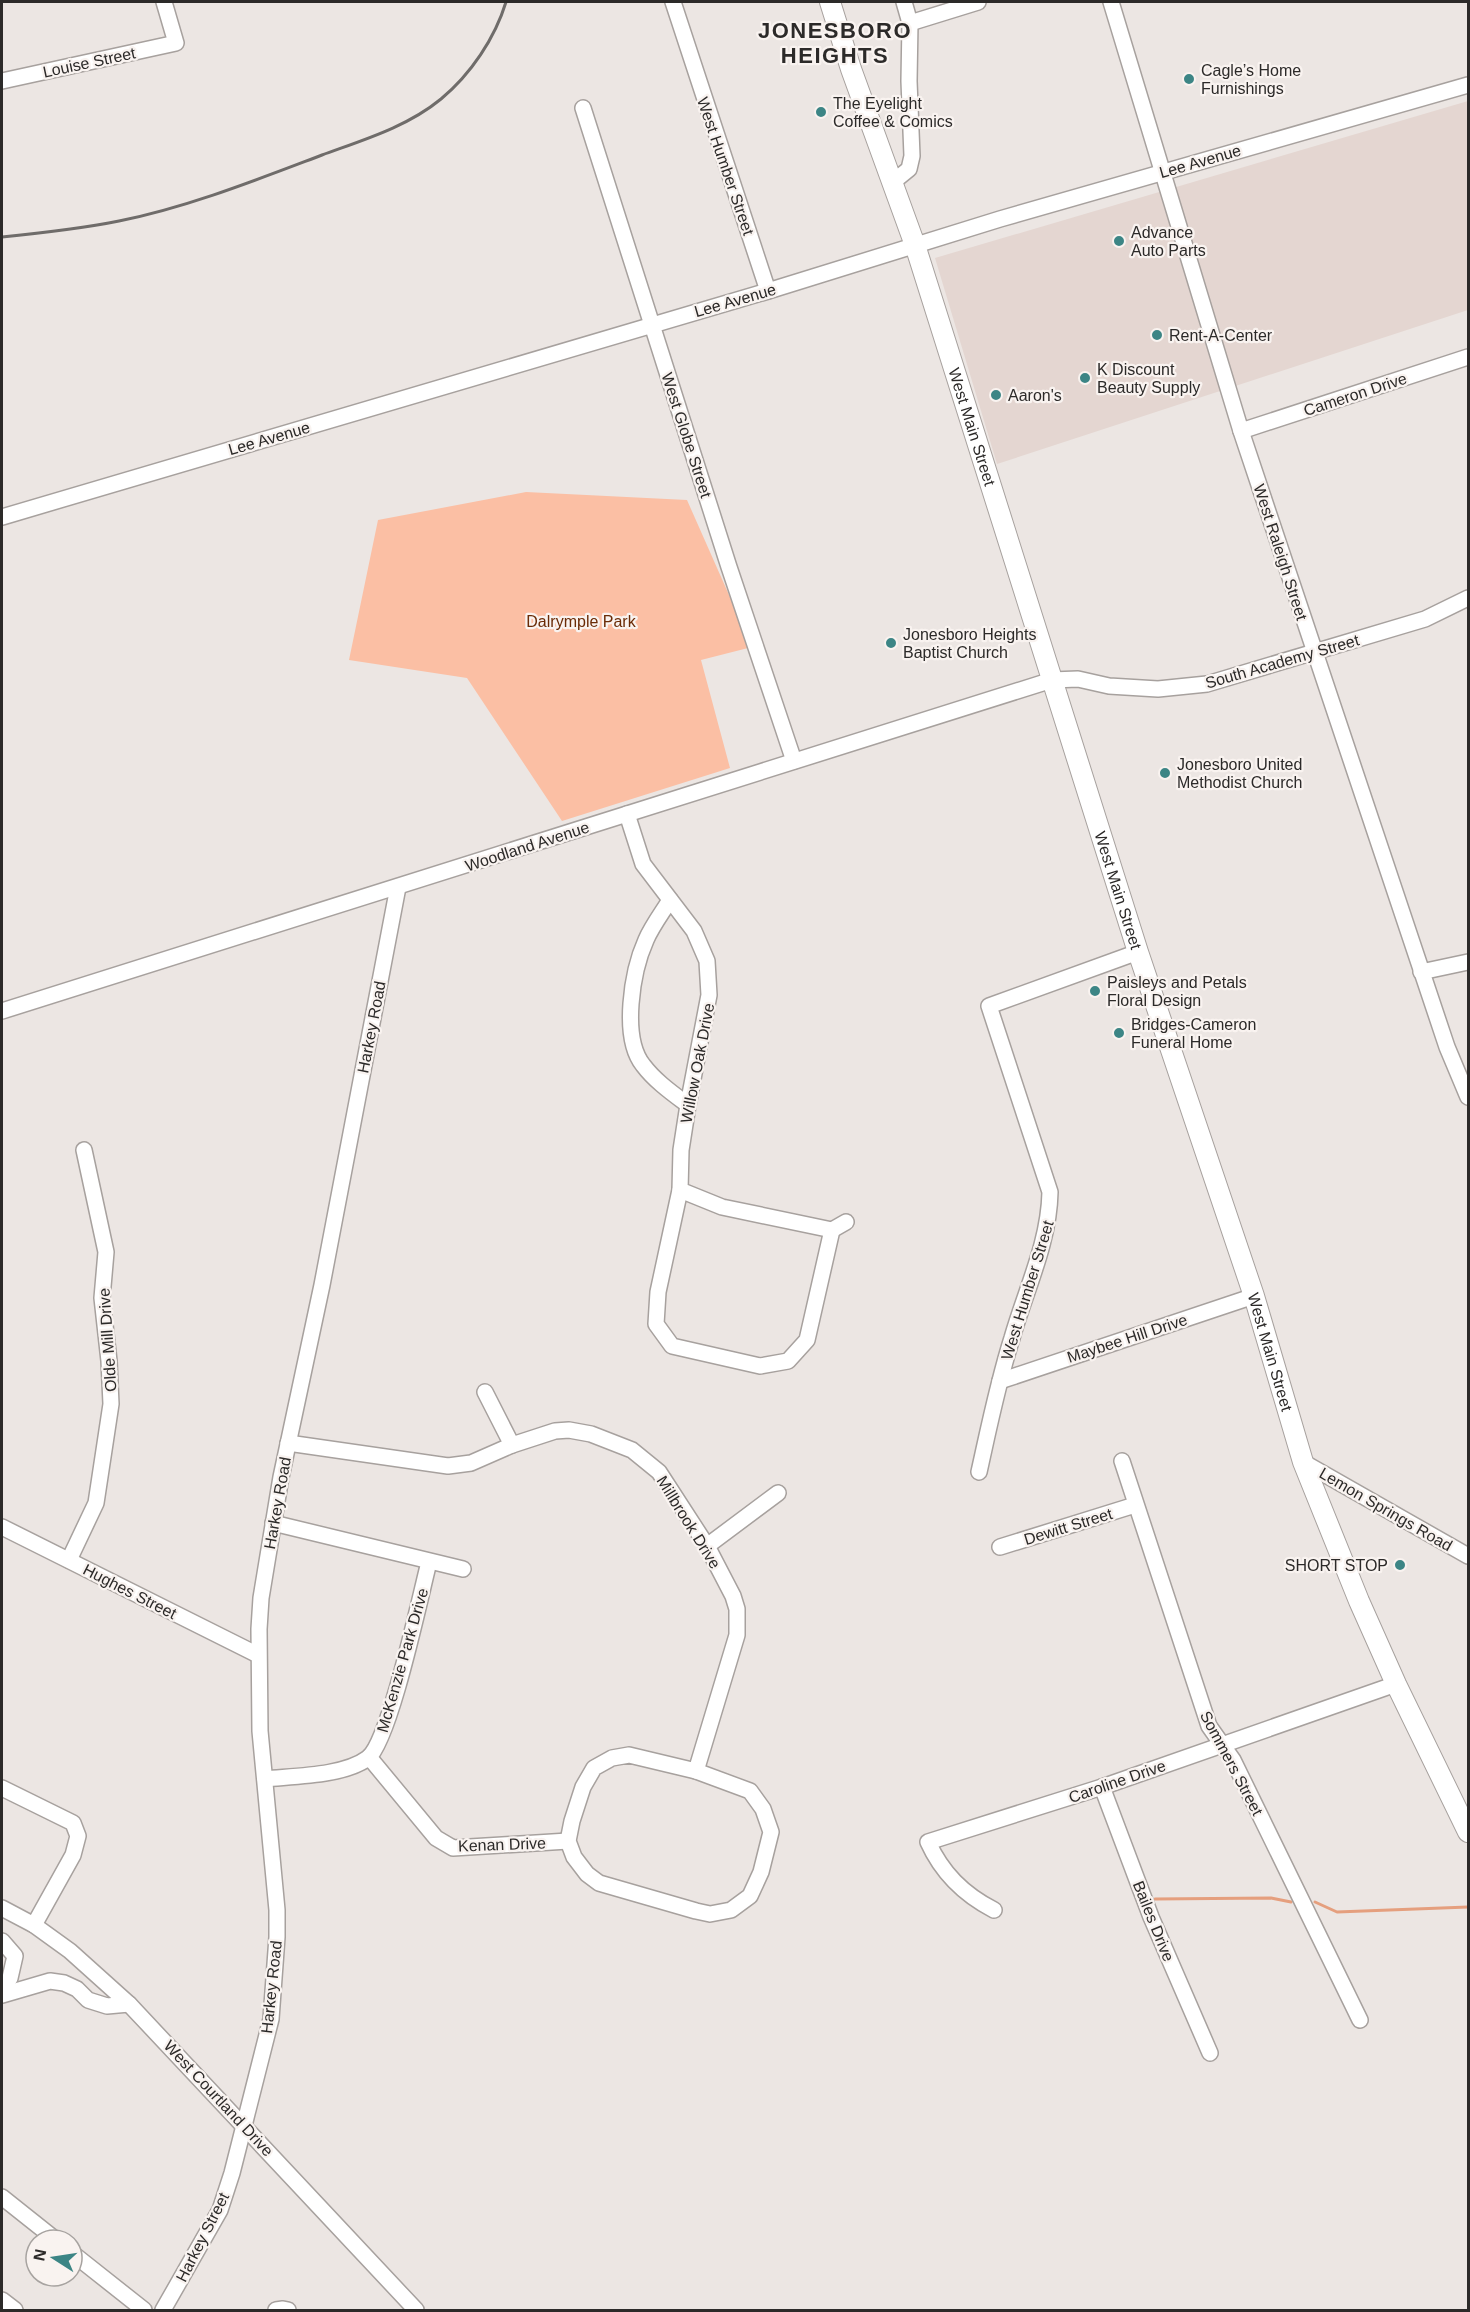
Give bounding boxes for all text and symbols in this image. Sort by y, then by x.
district label: JONESBORO HEIGHTS [758,18,912,68]
street label: Louise Street [41,44,138,81]
place label: Cagle’s Home Furnishings [1201,62,1301,97]
marker: Cagle’s Home Furnishings [1182,72,1196,86]
street label: West Humber Street [694,95,757,238]
place label: The Eyelight Coffee & Comics [833,95,953,130]
marker: The Eyelight Coffee & Comics [814,105,828,119]
street label: Lee Avenue [1157,142,1243,181]
place label: Advance Auto Parts [1131,224,1206,259]
marker: Advance Auto Parts [1112,234,1126,248]
street label: Lee Avenue [692,281,778,320]
place label: Rent-A-Center [1169,327,1273,344]
marker: Rent-A-Center [1150,328,1164,342]
place label: K Discount Beauty Supply [1097,361,1200,396]
street label: West Main Street [945,366,999,488]
street label: Cameron Drive [1301,370,1409,419]
street label: West Globe Street [658,371,715,500]
marker: K Discount Beauty Supply [1078,371,1092,385]
place label: Aaron's [1008,387,1062,404]
marker: Aaron's [989,388,1003,402]
street label: Lee Avenue [226,419,312,458]
street label: West Raleigh Street [1251,482,1311,623]
park label: Dalrymple Park [526,613,637,630]
place label: Jonesboro Heights Baptist Church [903,626,1036,661]
street label: South Academy Street [1203,631,1362,692]
marker: Jonesboro Heights Baptist Church [884,636,898,650]
place label: Jonesboro United Methodist Church [1177,756,1302,791]
marker: Jonesboro United Methodist Church [1158,766,1172,780]
street label: Woodland Avenue [463,818,591,875]
street label: West Main Street [1091,829,1145,952]
place label: Paisleys and Petals Floral Design [1107,974,1247,1009]
street label: Harkey Road [354,980,389,1075]
marker: Paisleys and Petals Floral Design [1088,984,1102,998]
street label: Willow Oak Drive [678,1002,717,1124]
place label: Bridges-Cameron Funeral Home [1131,1016,1256,1051]
marker: Bridges-Cameron Funeral Home [1112,1026,1126,1040]
street label: West Humber Street [998,1218,1057,1362]
street label: Olde Mill Drive [95,1287,120,1392]
street label: West Main Street [1244,1291,1296,1414]
street label: Maybee Hill Drive [1065,1311,1189,1366]
street label: Harkey Road [261,1456,294,1551]
street label: Lemon Springs Road [1316,1464,1455,1554]
street label: Millbrook Drive [653,1473,724,1572]
street label: Dewitt Street [1022,1505,1115,1548]
place label: SHORT STOP [1285,1557,1388,1574]
marker: SHORT STOP [1393,1558,1407,1572]
street label: Hughes Street [80,1561,180,1622]
street label: McKenzie Park Drive [374,1586,431,1734]
street label: Sommers Street [1197,1708,1266,1819]
street label: Caroline Drive [1066,1757,1168,1806]
street label: Kenan Drive [458,1834,546,1855]
street label: Bailes Drive [1130,1878,1177,1964]
street label: Harkey Road [258,1940,285,2034]
street label: West Courtland Drive [161,2037,277,2160]
street label: Harkey Street [173,2189,232,2285]
north arrow [24,2228,84,2288]
text: N [30,2248,49,2262]

